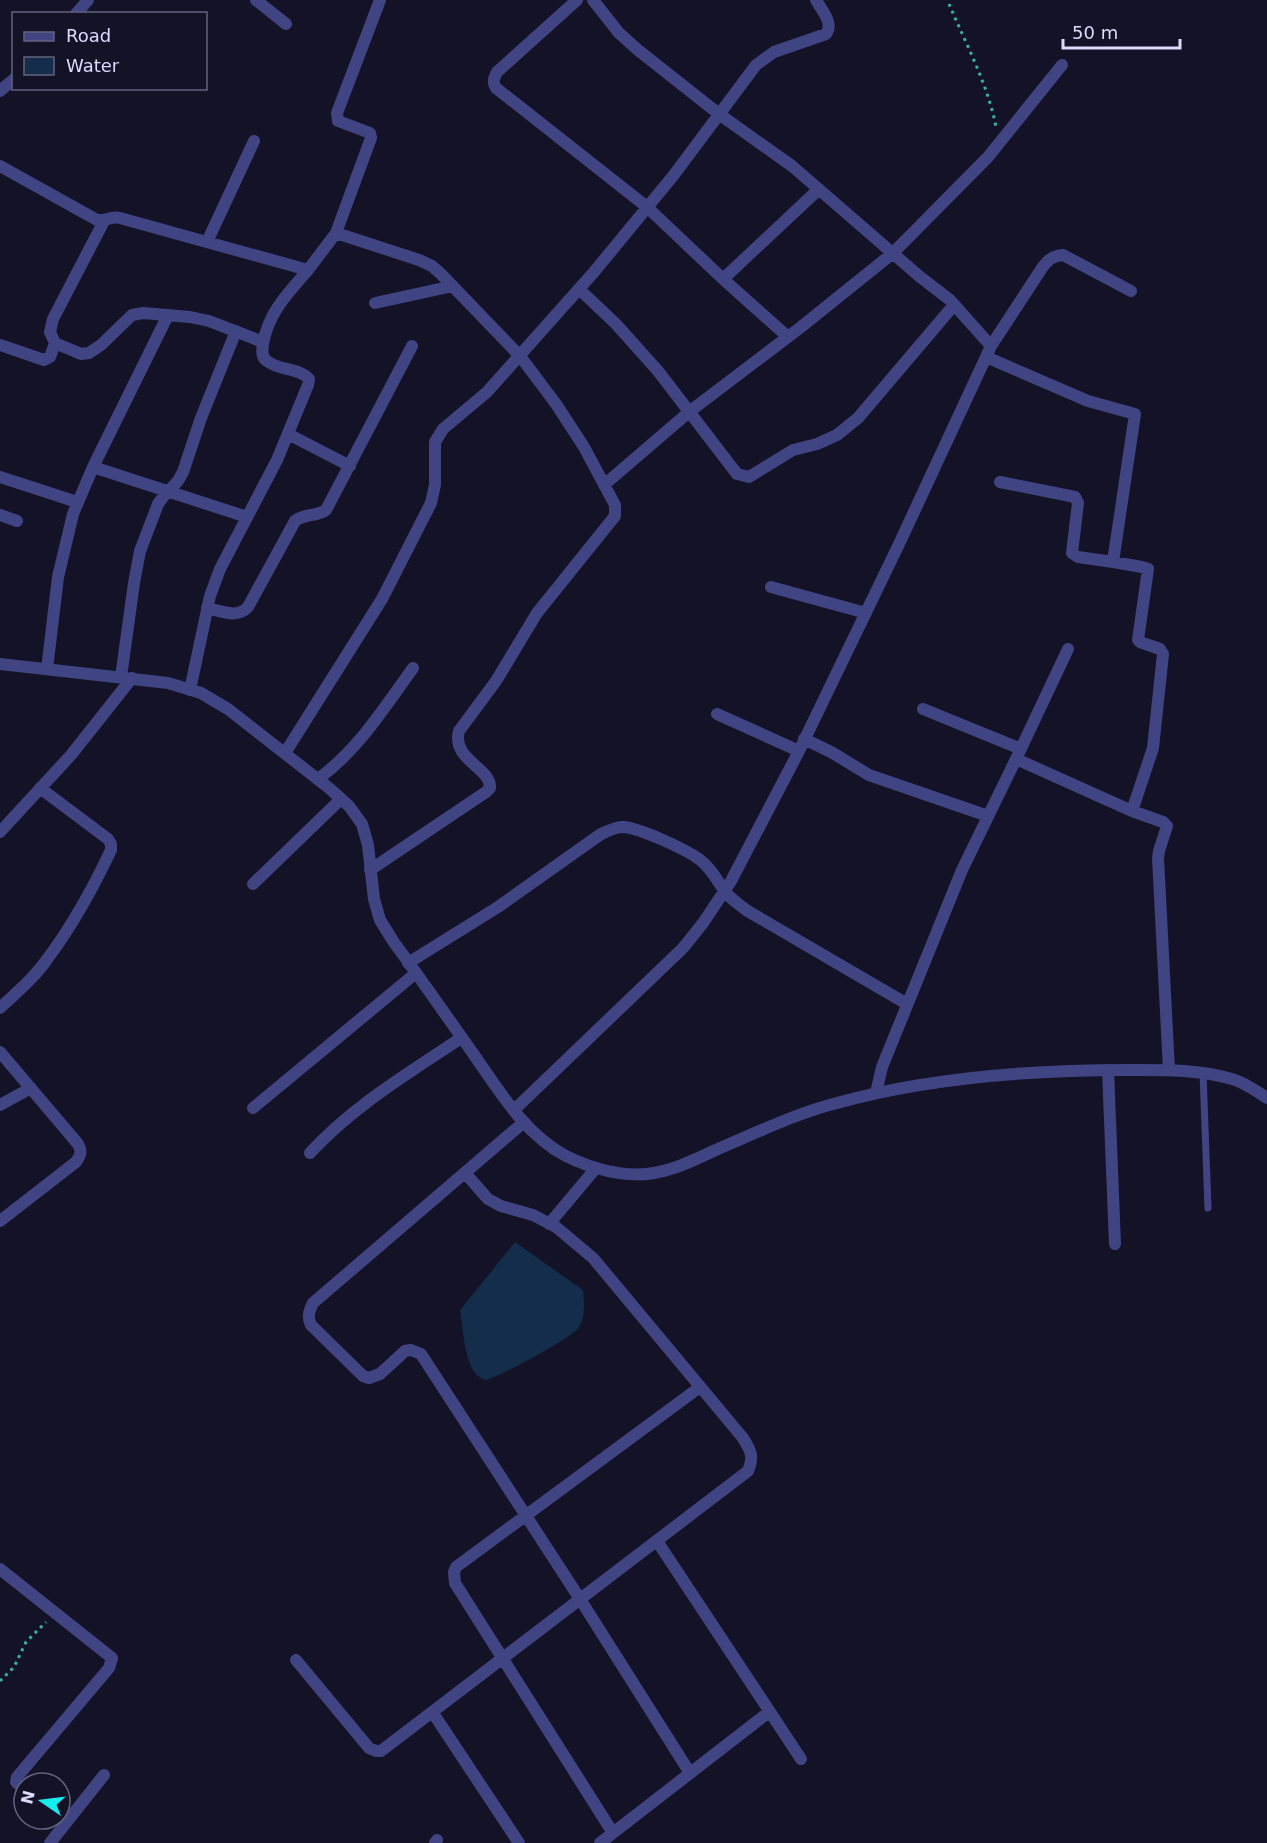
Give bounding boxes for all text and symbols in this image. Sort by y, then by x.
legend [12,12,207,90]
scale bar [1063,12,1180,50]
text: 50 m [1072,22,1118,43]
text: Road [66,25,111,46]
text: Water [66,55,120,76]
north arrow [12,1771,72,1831]
text: N [17,1789,39,1806]

